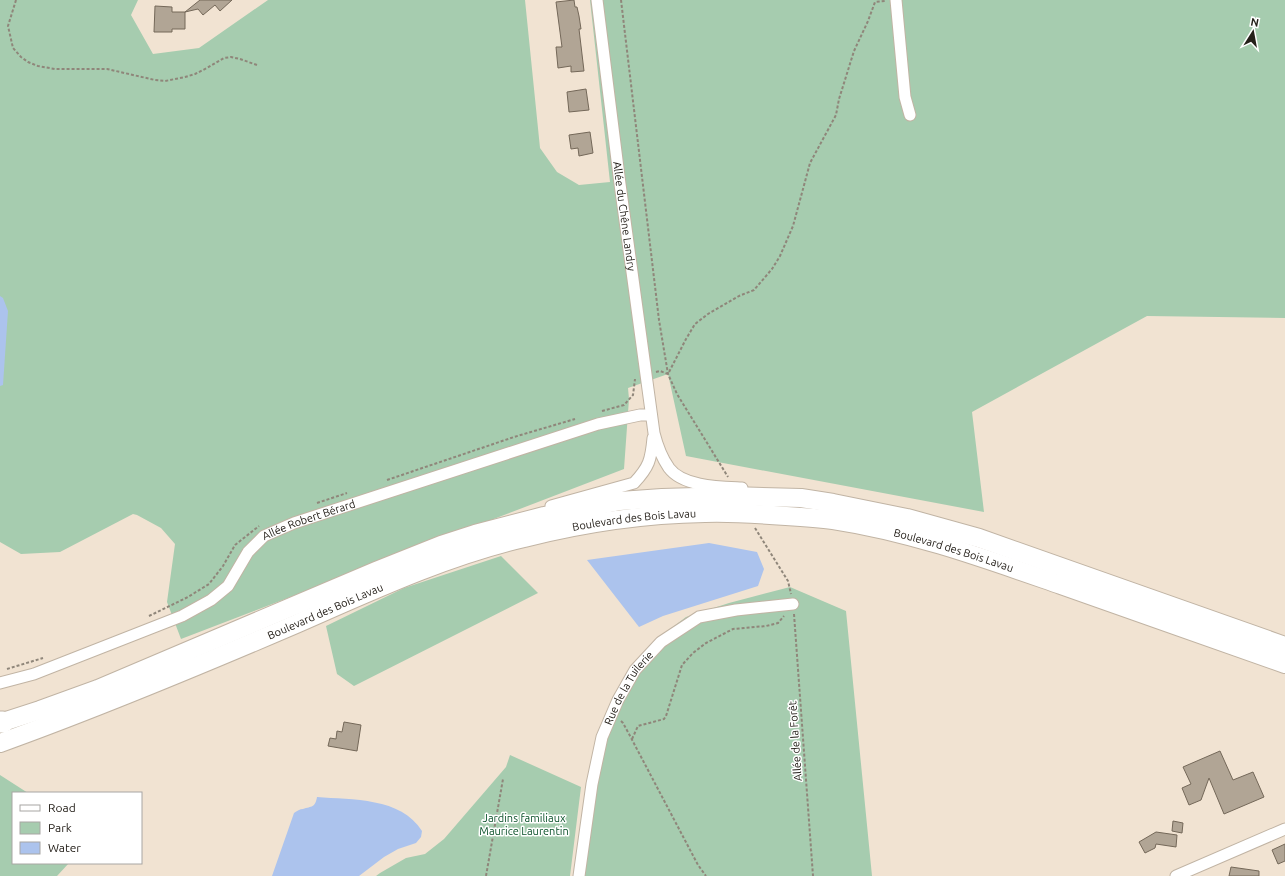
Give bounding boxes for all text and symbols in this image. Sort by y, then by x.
north arrow [1233,12,1273,52]
text: N [1250,16,1260,29]
street label: Allée du Chêne Landry [611,161,638,273]
street label: Allée Robert Bérard [260,497,357,542]
street label: Boulevard des Bois Lavau [571,507,696,533]
street label: Boulevard des Bois Lavau [892,526,1015,574]
street label: Boulevard des Bois Lavau [266,581,385,641]
street label: Rue de la Tuilerie [602,649,655,727]
street label: Allée de la Forêt [786,700,804,782]
legend [12,792,142,864]
text: Road [48,801,76,814]
park label: Jardins familiaux Maurice Laurentin [479,812,569,837]
text: Park [48,821,72,834]
text: Water [48,841,81,854]

